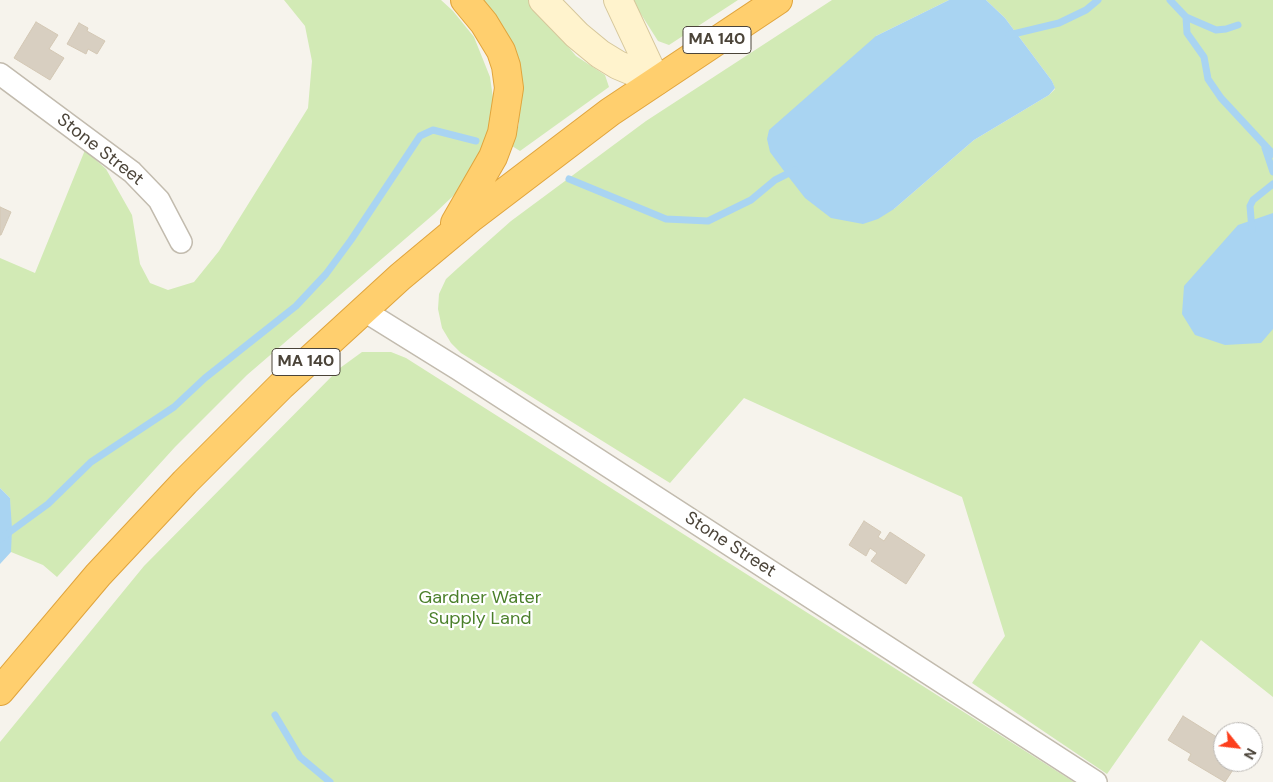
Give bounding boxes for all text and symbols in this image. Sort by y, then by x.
road number: MA 140 [683,26,751,54]
street label: Stone Street [52,109,148,191]
road number: MA 140 [272,348,340,376]
street label: Stone Street [680,508,780,582]
park label: Gardner Water Supply Land [419,587,541,630]
north arrow [1213,722,1263,772]
text: N [1240,745,1261,763]

